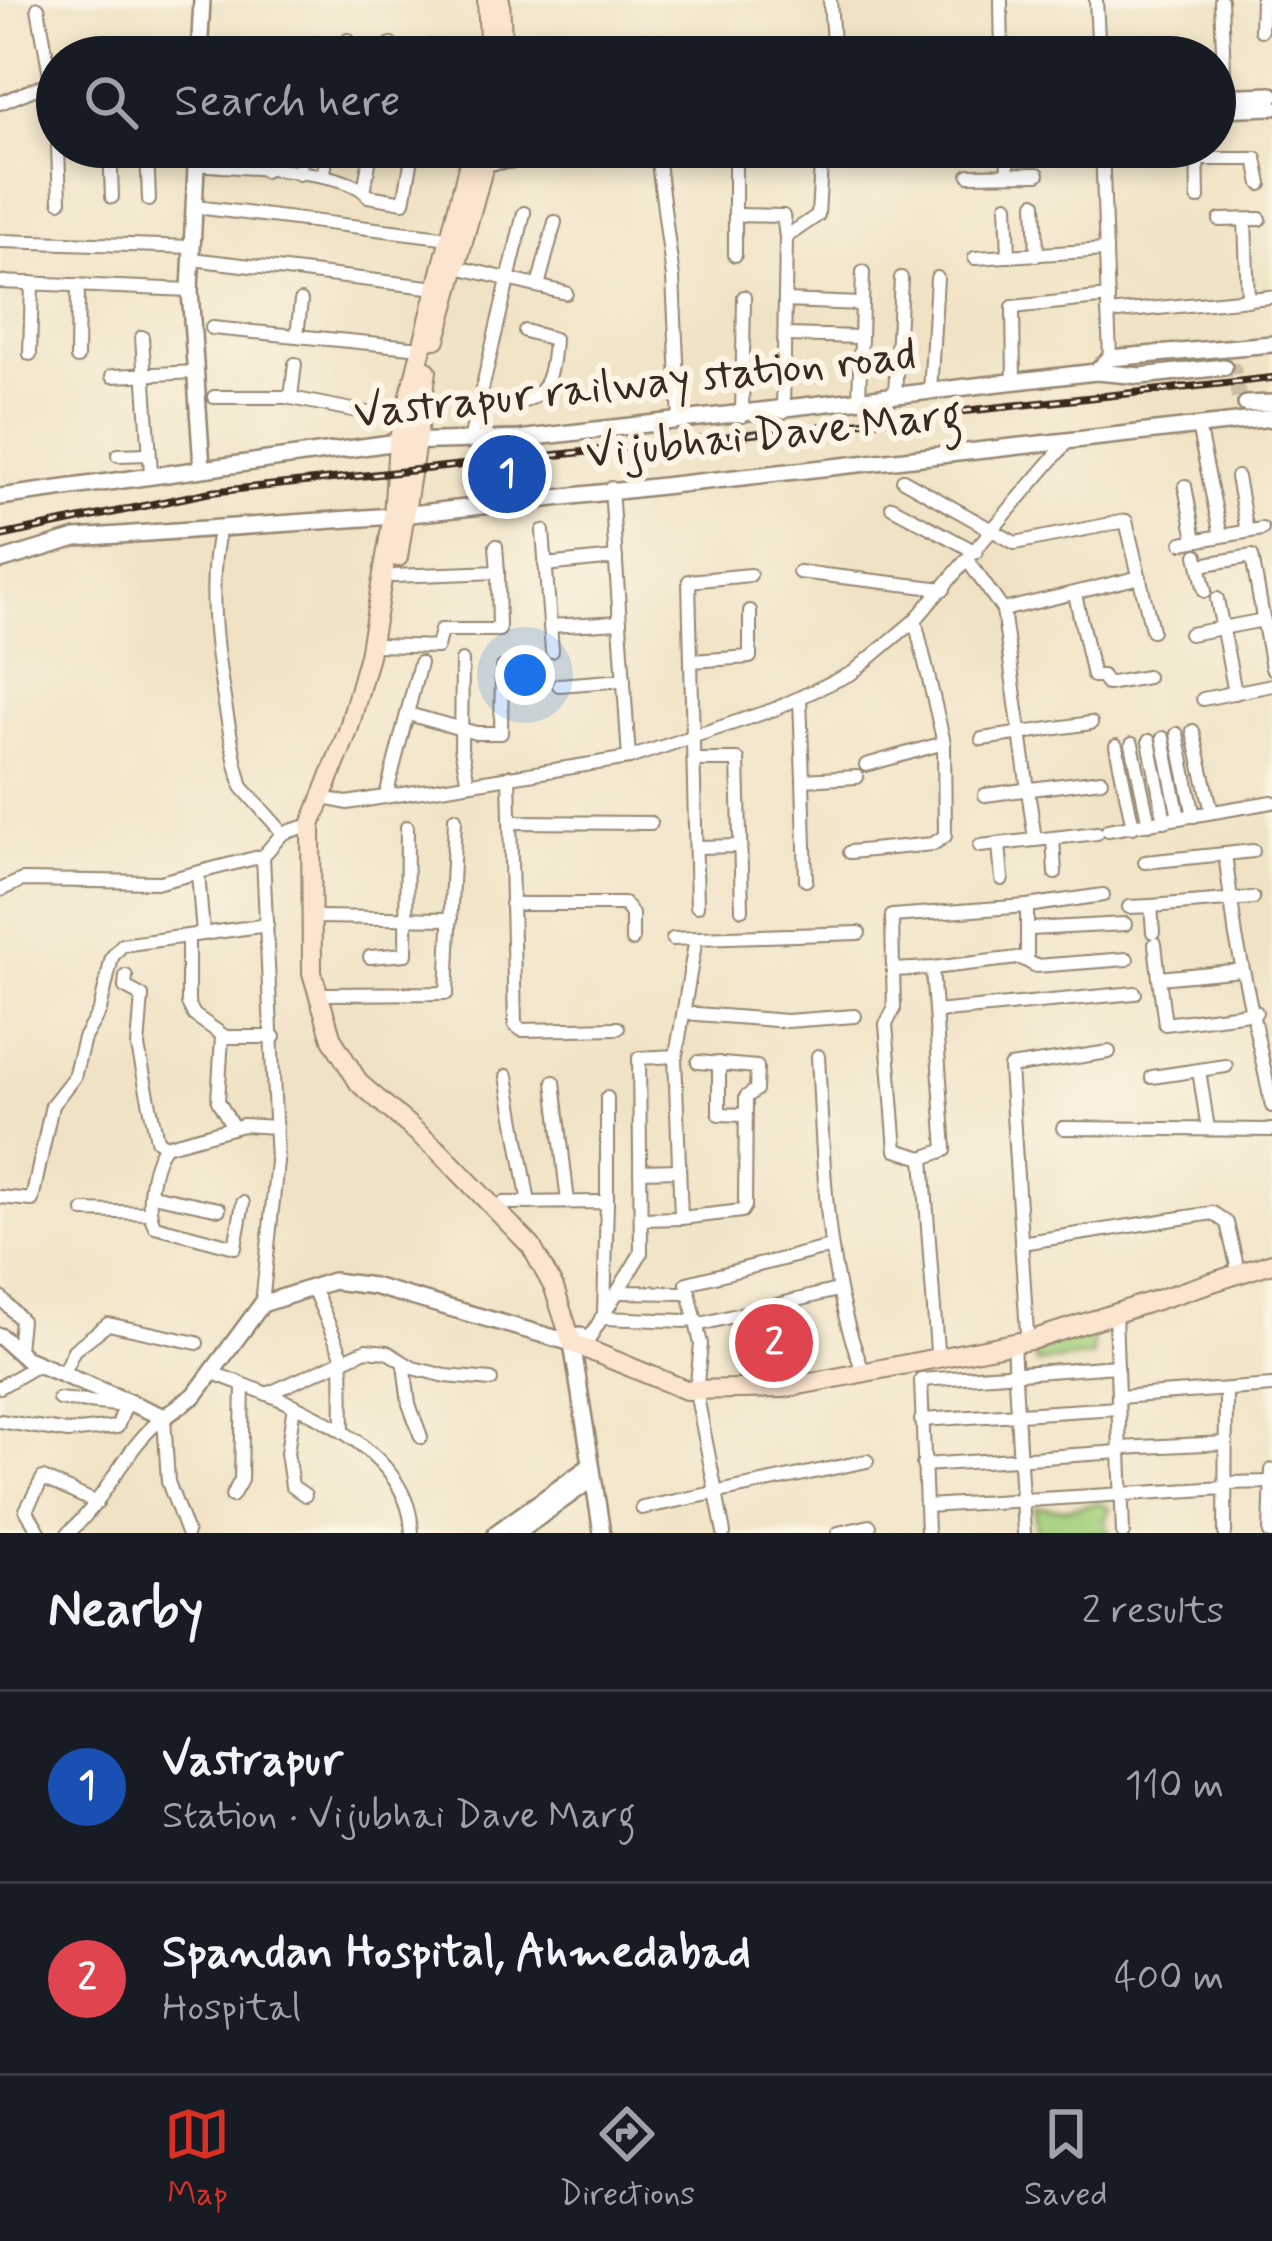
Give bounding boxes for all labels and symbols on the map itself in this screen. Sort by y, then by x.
street label: Vastrapur railway station road [351,326,919,444]
street label: Vijubhai Dave Marg [583,386,966,489]
pin: 1 [468,429,546,519]
your location [495,645,555,705]
pin: 2 [735,1298,813,1388]

